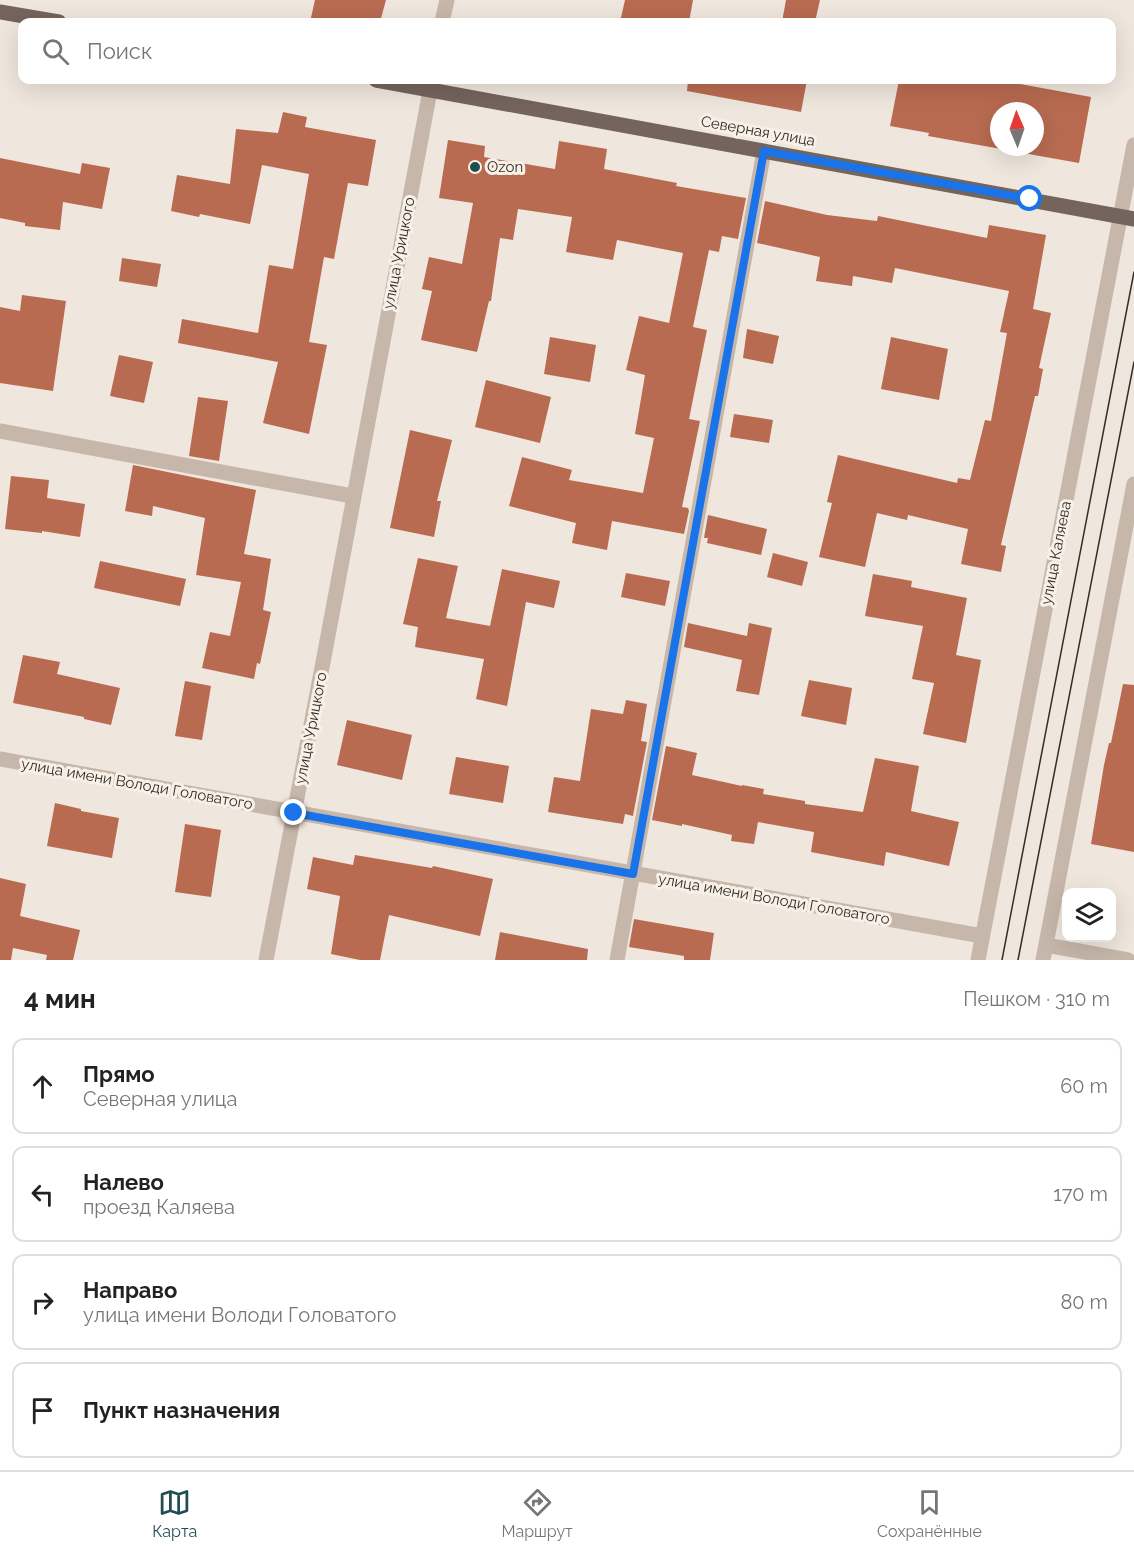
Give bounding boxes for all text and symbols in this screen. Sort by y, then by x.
search box [18,18,1116,84]
icon: search [39,35,72,68]
text: Поиск [87,38,152,64]
north arrow [990,102,1044,156]
street label: Северная улица [699,112,817,150]
place label: Ozon [487,158,523,176]
marker: Ozon [468,160,482,174]
route start [1016,185,1042,211]
street label: улица Урицкого [379,195,419,311]
street label: улица Каляева [1037,500,1075,606]
street label: улица Урицкого [291,670,331,786]
street label: улица имени Володи Головатого [20,755,254,813]
route end [280,799,306,825]
street label: улица имени Володи Головатого [657,870,891,928]
map controls [1062,888,1116,942]
button: layers [1062,888,1116,942]
text: 4 мин [24,984,96,1014]
text: Пешком · 310 m [963,987,1110,1011]
text: Прямо [83,1061,155,1087]
icon: ahead [26,1070,59,1103]
text: 60 m [1060,1074,1108,1098]
text: Северная улица [83,1087,237,1111]
text: Налево [83,1169,164,1195]
icon: left [26,1178,59,1211]
text: 170 m [1053,1182,1108,1206]
text: проезд Каляева [83,1195,235,1219]
text: Направо [83,1277,177,1303]
icon: right [26,1286,59,1319]
text: 80 m [1060,1290,1108,1314]
text: улица имени Володи Головатого [83,1303,396,1327]
icon: arrive [26,1394,59,1427]
text: Пункт назначения [83,1397,280,1423]
tab: Карта [152,1486,197,1541]
tab: Маршрут [502,1486,573,1541]
tab: Сохранённые [877,1486,982,1541]

